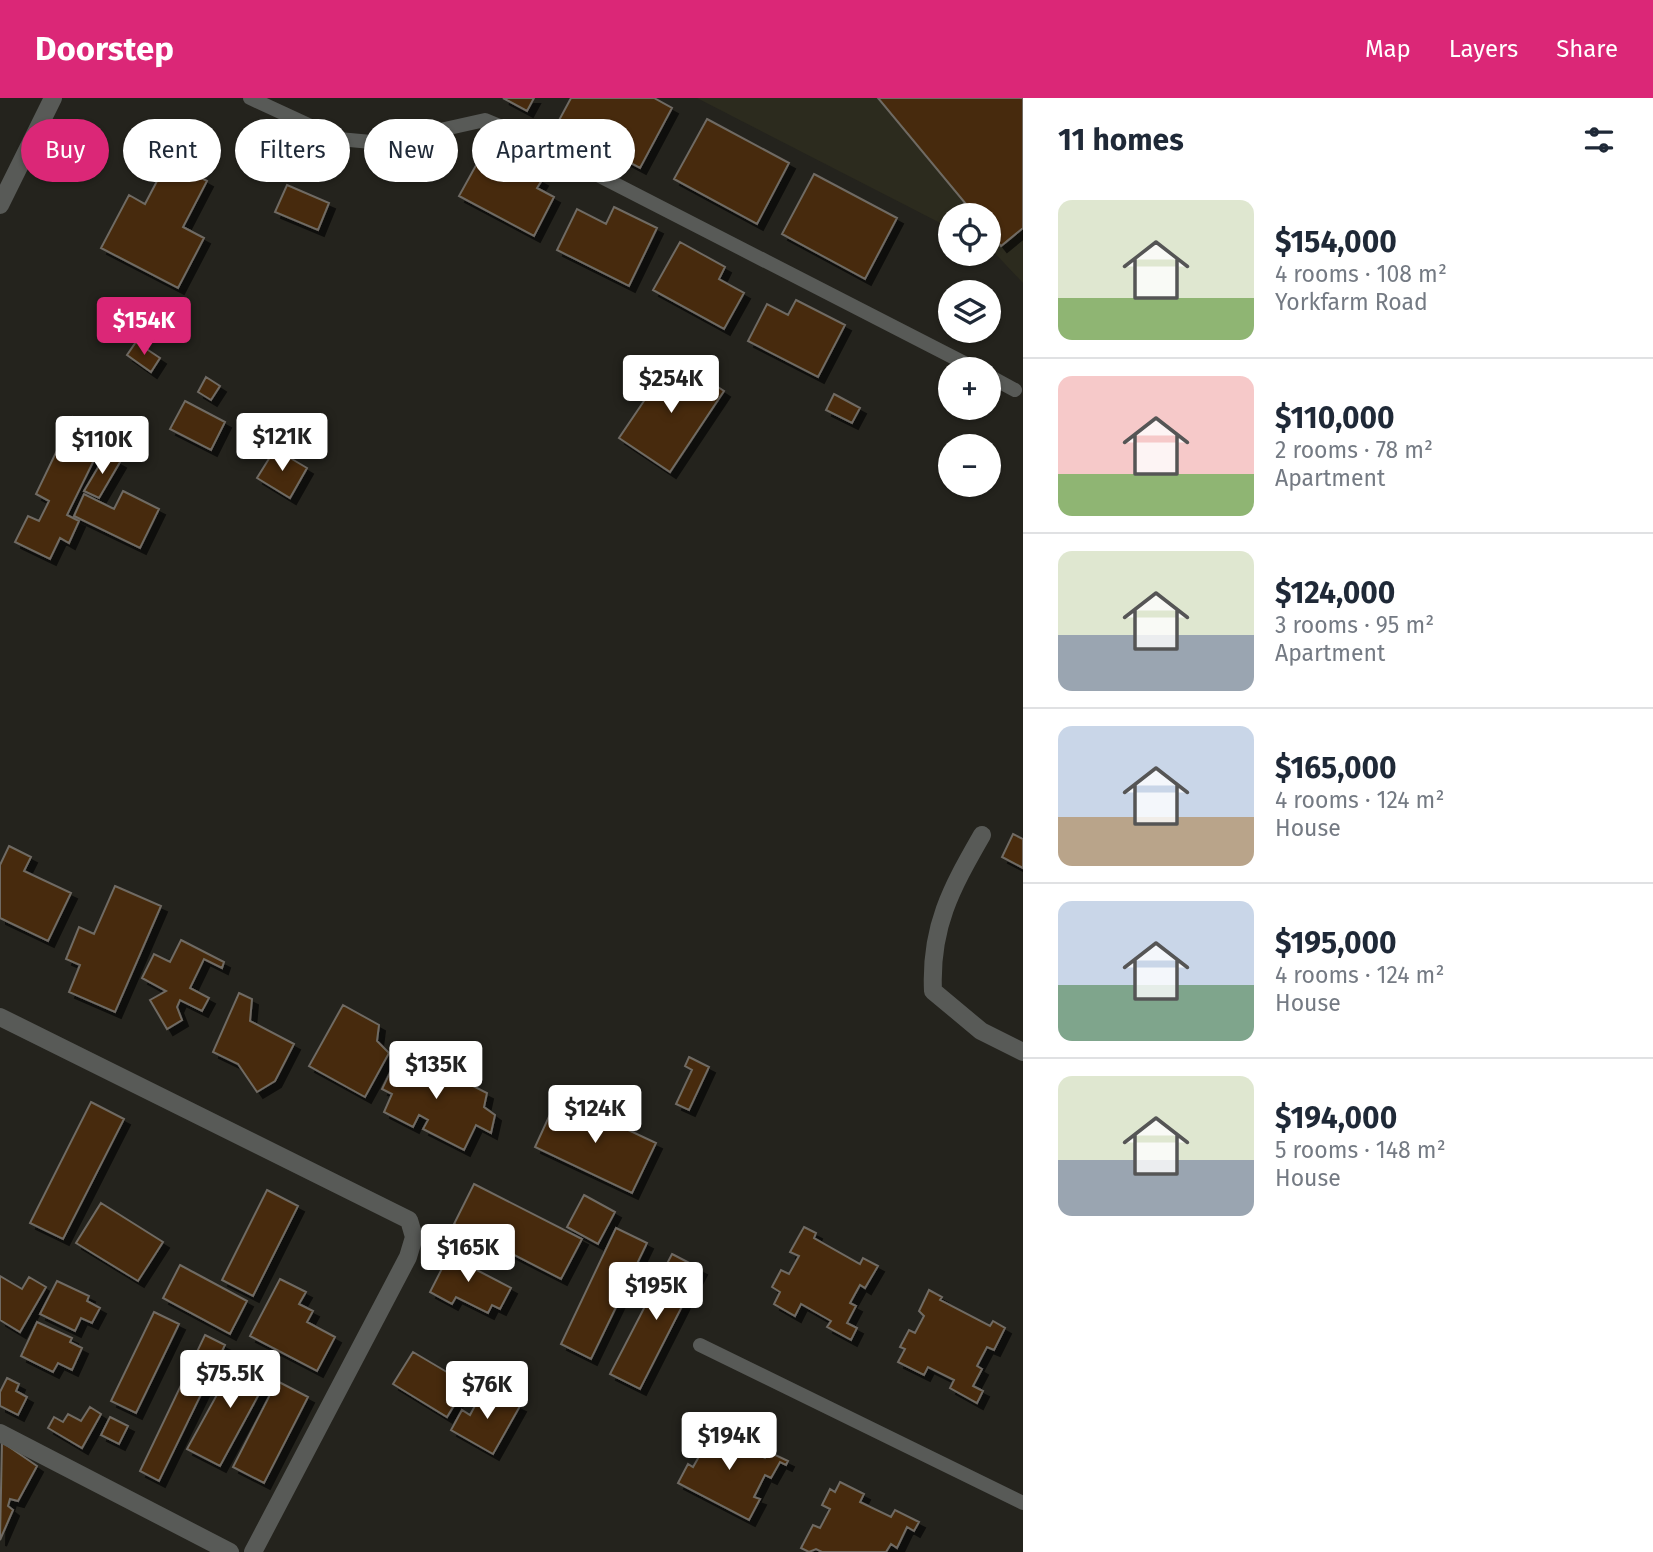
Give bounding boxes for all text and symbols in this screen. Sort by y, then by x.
text: Doorstep [35,29,174,69]
text: Map [1365,35,1411,63]
text: Layers [1449,35,1518,63]
text: Share [1556,35,1618,63]
chip: Buy [21,119,109,182]
chip: Rent [123,119,221,182]
chip: Filters [235,119,350,182]
chip: New [364,119,458,182]
chip: Apartment [472,119,635,182]
icon: filters [1580,121,1618,159]
text: 11 homes [1058,122,1184,158]
map controls [938,203,1001,497]
button: locate [938,203,1001,266]
text: $154,000 [1275,224,1397,260]
icon: home [1114,228,1198,312]
text: 4 rooms · 108 m² [1275,260,1447,288]
button: layers [938,280,1001,343]
text: Yorkfarm Road [1275,288,1428,316]
pin: $154K [95,298,193,357]
text: $154K [113,306,175,334]
pin: $254K [622,356,720,415]
button: + [938,357,1001,420]
text: $254K [639,364,703,392]
text: $110,000 [1275,400,1395,436]
icon: home [1114,404,1198,488]
pin: $121K [233,414,331,473]
pin: $110K [53,416,151,476]
text: $121K [252,422,312,450]
text: $110K [72,425,132,453]
button: − [938,434,1001,497]
text: 2 rooms · 78 m² [1275,436,1433,464]
text: Apartment [1275,464,1385,492]
text: $124,000 [1275,575,1395,611]
icon: home [1114,579,1198,663]
text: 3 rooms · 95 m² [1275,611,1434,639]
text: Apartment [1275,639,1385,667]
text: $165,000 [1275,750,1397,786]
icon: home [1114,754,1198,838]
text: 4 rooms · 124 m² [1275,786,1444,814]
text: House [1275,814,1341,842]
text: $195,000 [1275,925,1397,961]
icon: home [1114,929,1198,1013]
text: 4 rooms · 124 m² [1275,961,1444,989]
text: House [1275,989,1341,1017]
pin: $135K [387,1042,485,1101]
text: $135K [405,1050,467,1078]
pin: $124K [546,1086,644,1145]
text: $124K [564,1094,626,1122]
text: $194,000 [1275,1100,1397,1136]
icon: home [1114,1104,1198,1188]
text: 5 rooms · 148 m² [1275,1136,1446,1164]
text: House [1275,1164,1341,1192]
pin: $165K [419,1224,517,1284]
text: $165K [437,1233,499,1261]
pin: $195K [607,1262,705,1322]
text: $195K [625,1271,687,1299]
pin: $75.5K [173,1350,287,1410]
text: $75.5K [196,1359,264,1387]
pin: $76K [446,1362,528,1421]
text: $76K [462,1370,512,1398]
pin: $194K [680,1412,778,1472]
text: $194K [698,1421,760,1449]

